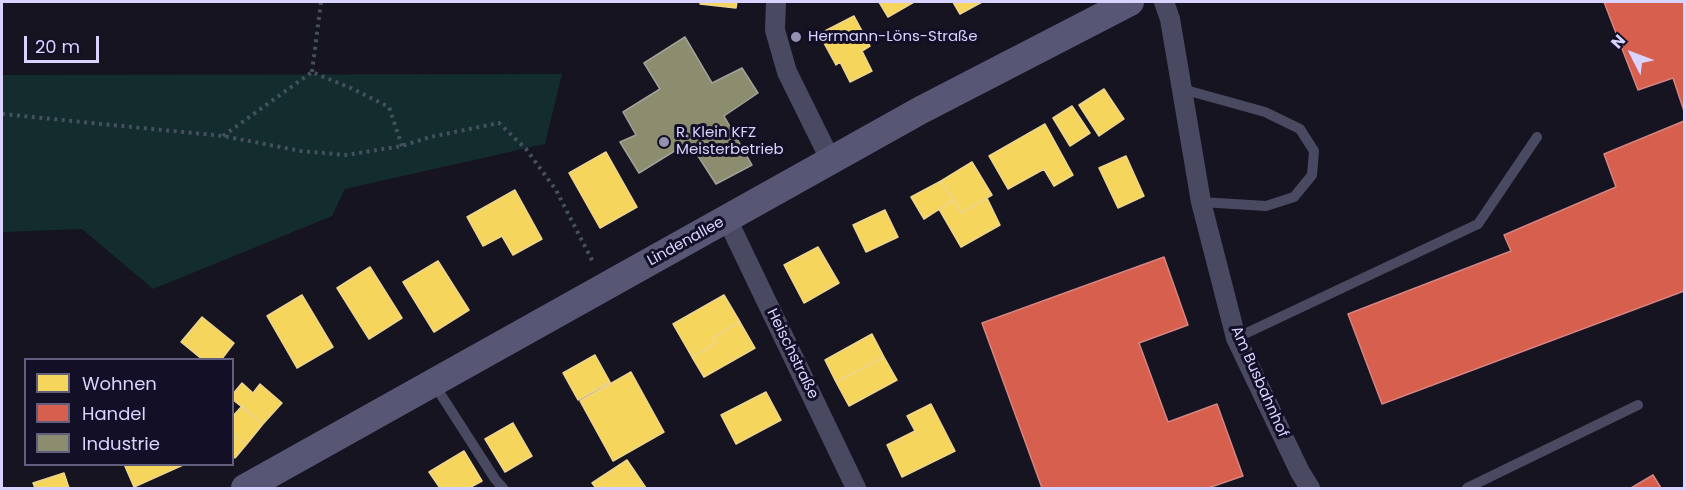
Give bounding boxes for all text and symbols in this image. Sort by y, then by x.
scale bar [27,24,102,62]
north arrow [1602,24,1662,84]
place label: Hermann-Löns-Straße [808,28,978,46]
text: N [1606,29,1631,54]
marker: Hermann-Löns-Straße [789,30,803,44]
text: 20 m [35,34,80,59]
place label: R. Klein KFZ Meisterbetrieb [676,124,784,159]
marker: R. Klein KFZ Meisterbetrieb [657,135,671,149]
street label: Lindenallee [644,214,728,270]
street label: Heischstraße [762,306,822,402]
street label: Am Busbahnhof [1226,324,1292,440]
legend [24,358,234,466]
text: Wohnen [82,371,157,396]
text: Handel [82,401,146,426]
text: Industrie [82,431,160,456]

